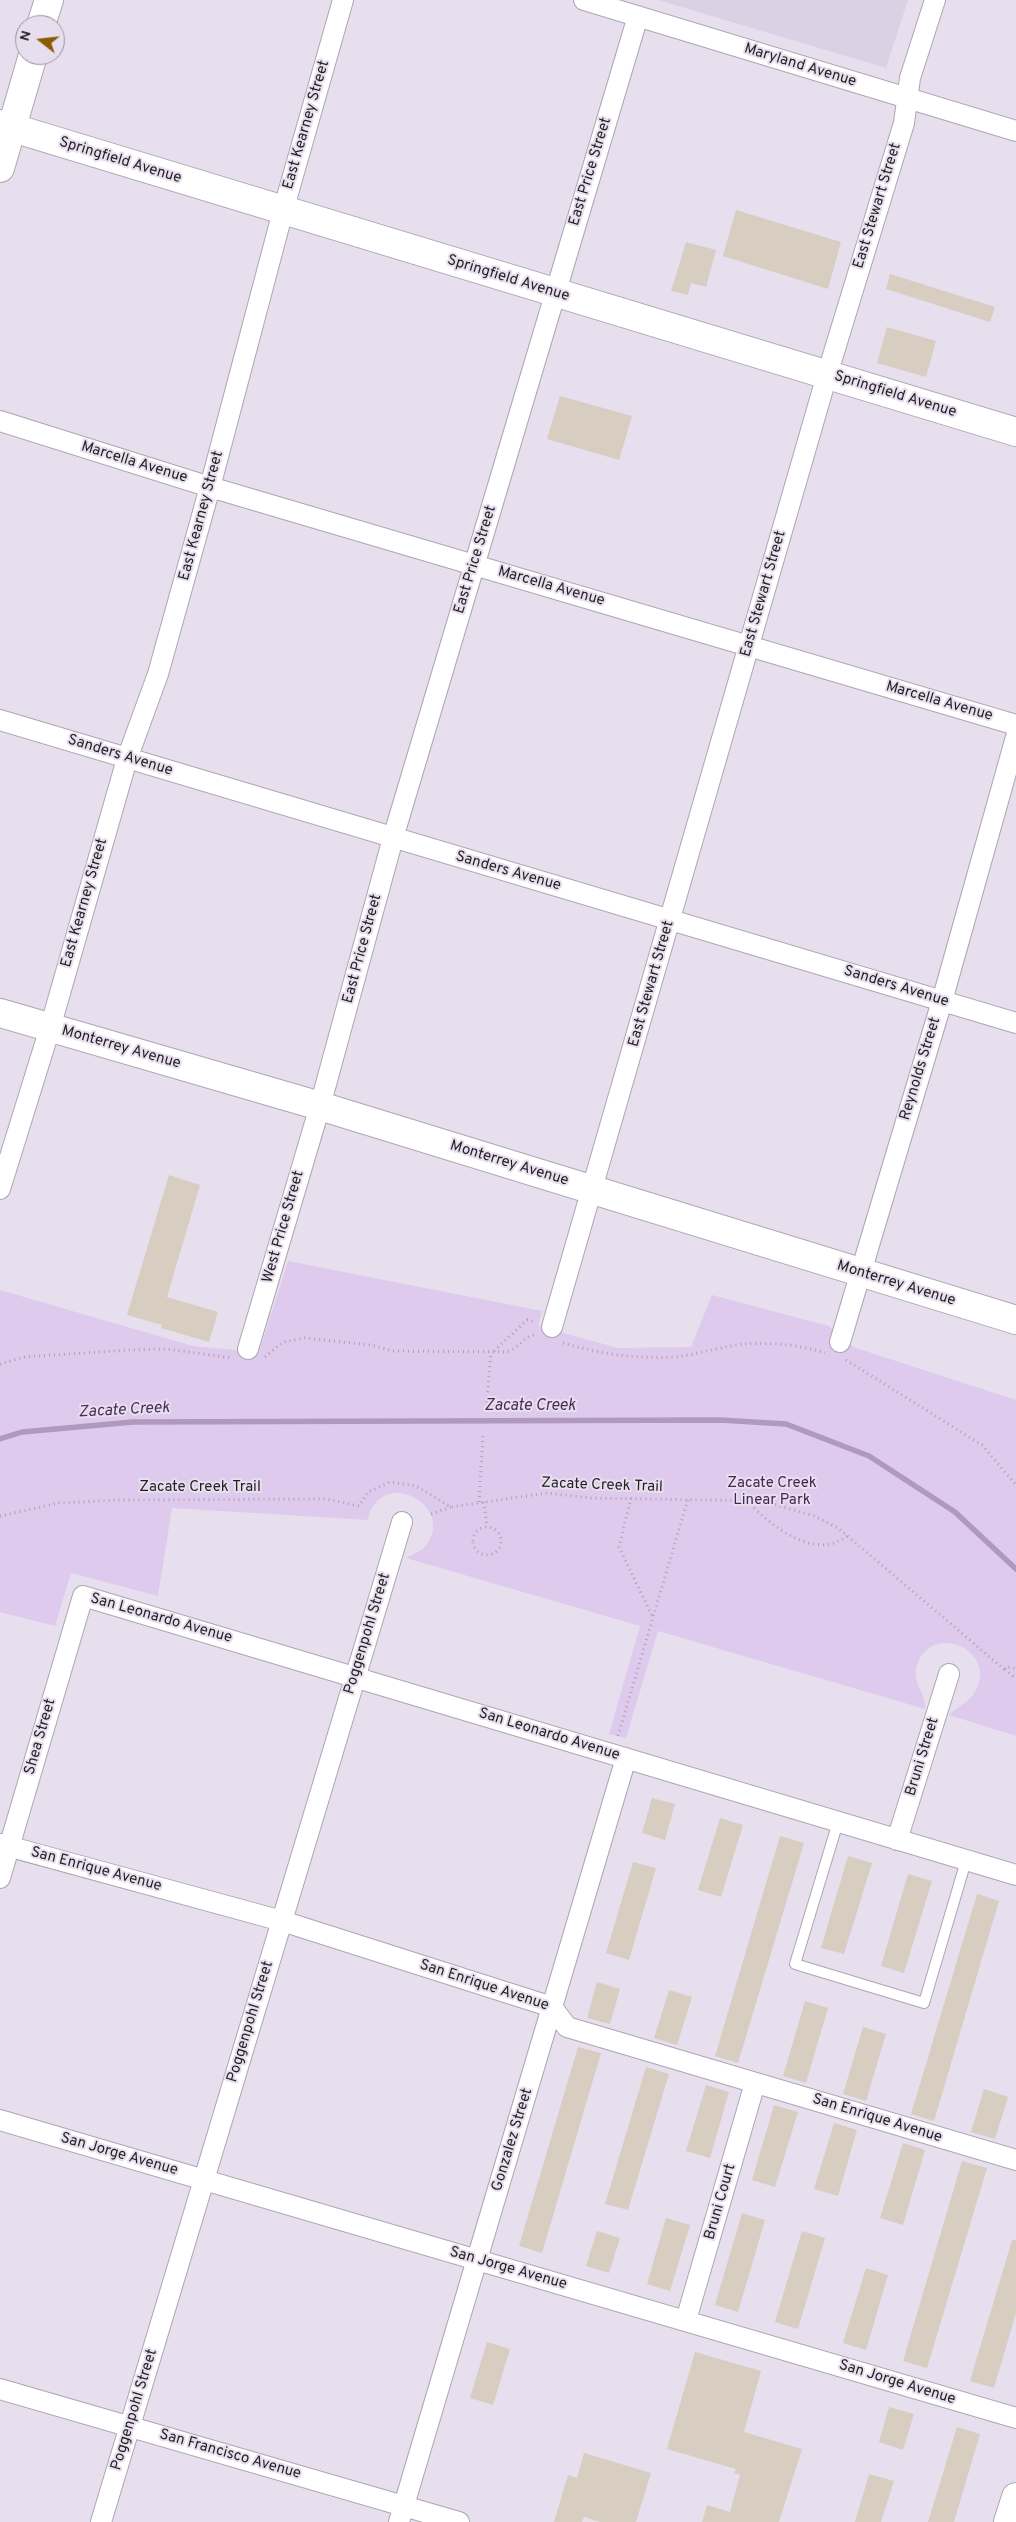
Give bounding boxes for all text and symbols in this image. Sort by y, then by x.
north arrow [15,15,65,65]
text: N [17,29,36,43]
street label: Maryland Avenue [742,40,858,92]
street label: East Kearney Street [280,58,334,192]
street label: East Price Street [566,116,616,228]
street label: Springfield Avenue [57,134,183,188]
street label: East Stewart Street [850,141,906,271]
street label: Springfield Avenue [445,252,571,306]
street label: Springfield Avenue [832,368,958,422]
street label: Marcella Avenue [79,438,189,488]
street label: East Kearney Street [176,449,228,583]
street label: East Price Street [451,504,501,616]
street label: East Stewart Street [737,529,791,659]
street label: Marcella Avenue [496,563,606,611]
street label: Marcella Avenue [884,678,994,726]
street label: Sanders Avenue [65,731,175,781]
street label: East Kearney Street [58,836,112,970]
street label: Sanders Avenue [453,848,563,896]
street label: East Price Street [340,892,386,1006]
street label: East Stewart Street [625,919,679,1049]
street label: Sanders Avenue [841,962,951,1012]
street label: Reynolds Street [897,1015,945,1123]
street label: Monterrey Avenue [59,1022,183,1074]
street label: Monterrey Avenue [448,1137,570,1191]
street label: West Price Street [259,1169,309,1285]
street label: Monterrey Avenue [835,1257,957,1311]
water label: Zacate Creek [484,1397,576,1417]
water label: Zacate Creek [78,1399,170,1423]
street label: Zacate Creek Trail [541,1475,663,1497]
park label: Zacate Creek Linear Park [727,1475,817,1510]
street label: Zacate Creek Trail [139,1479,261,1497]
street label: Poggenpohl Street [341,1571,395,1697]
street label: San Leonardo Avenue [88,1590,234,1648]
street label: Shea Street [22,1697,60,1777]
street label: San Leonardo Avenue [476,1705,622,1765]
street label: Bruni Street [903,1716,943,1798]
street label: San Enrique Avenue [29,1844,163,1896]
street label: San Enrique Avenue [417,1957,551,2015]
street label: Poggenpohl Street [224,1959,278,2085]
street label: Gonzalez Street [489,2086,537,2194]
street label: San Enrique Avenue [810,2091,944,2147]
street label: San Jorge Avenue [58,2130,180,2180]
street label: Bruni Court [702,2162,740,2242]
street label: San Jorge Avenue [447,2244,569,2294]
street label: Poggenpohl Street [108,2347,162,2473]
street label: San Jorge Avenue [836,2357,958,2409]
street label: San Francisco Avenue [157,2426,303,2484]

